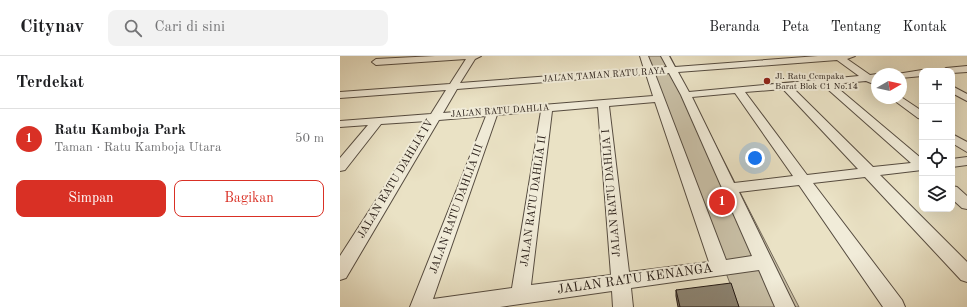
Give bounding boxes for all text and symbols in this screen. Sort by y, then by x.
search box [108,10,388,46]
icon: search [122,17,144,39]
text: Citynav [20,18,84,37]
text: Cari di sini [154,20,225,35]
text: Beranda [709,20,760,34]
text: Peta [782,20,809,34]
text: Tentang [831,20,881,34]
text: Kontak [903,20,947,34]
street label: JALAN TAMAN RATU RAYA [542,66,666,84]
north arrow [871,68,907,104]
map controls [919,68,955,212]
button: + [919,68,955,104]
place label: Jl. Ratu Cempaka Barat Blok C1 No.14 [775,72,858,91]
text: Terdekat [16,74,84,91]
marker: Jl. Ratu Cempaka Barat Blok C1 No.14 [762,76,772,86]
street label: JALAN RATU DAHLIA [450,103,550,119]
button: − [919,104,955,140]
street label: JALAN RATU DAHLIA IV [356,117,436,240]
text: Ratu Kamboja Park [54,123,186,138]
street label: JALAN RATU DAHLIA I [601,129,623,257]
text: 1 [25,132,33,145]
text: 50 m [295,132,324,145]
street label: JALAN RATU DAHLIA II [519,135,549,267]
button: locate [919,140,955,176]
text: Taman · Ratu Kamboja Utara [54,141,221,154]
street label: JALAN RATU DAHLIA III [428,143,486,275]
your location [745,148,765,168]
button: layers [919,176,955,212]
button: Simpan [16,180,166,217]
button: Bagikan [174,180,324,217]
pin: 1 [709,187,735,217]
street label: JALAN RATU KENANGA [556,262,714,296]

